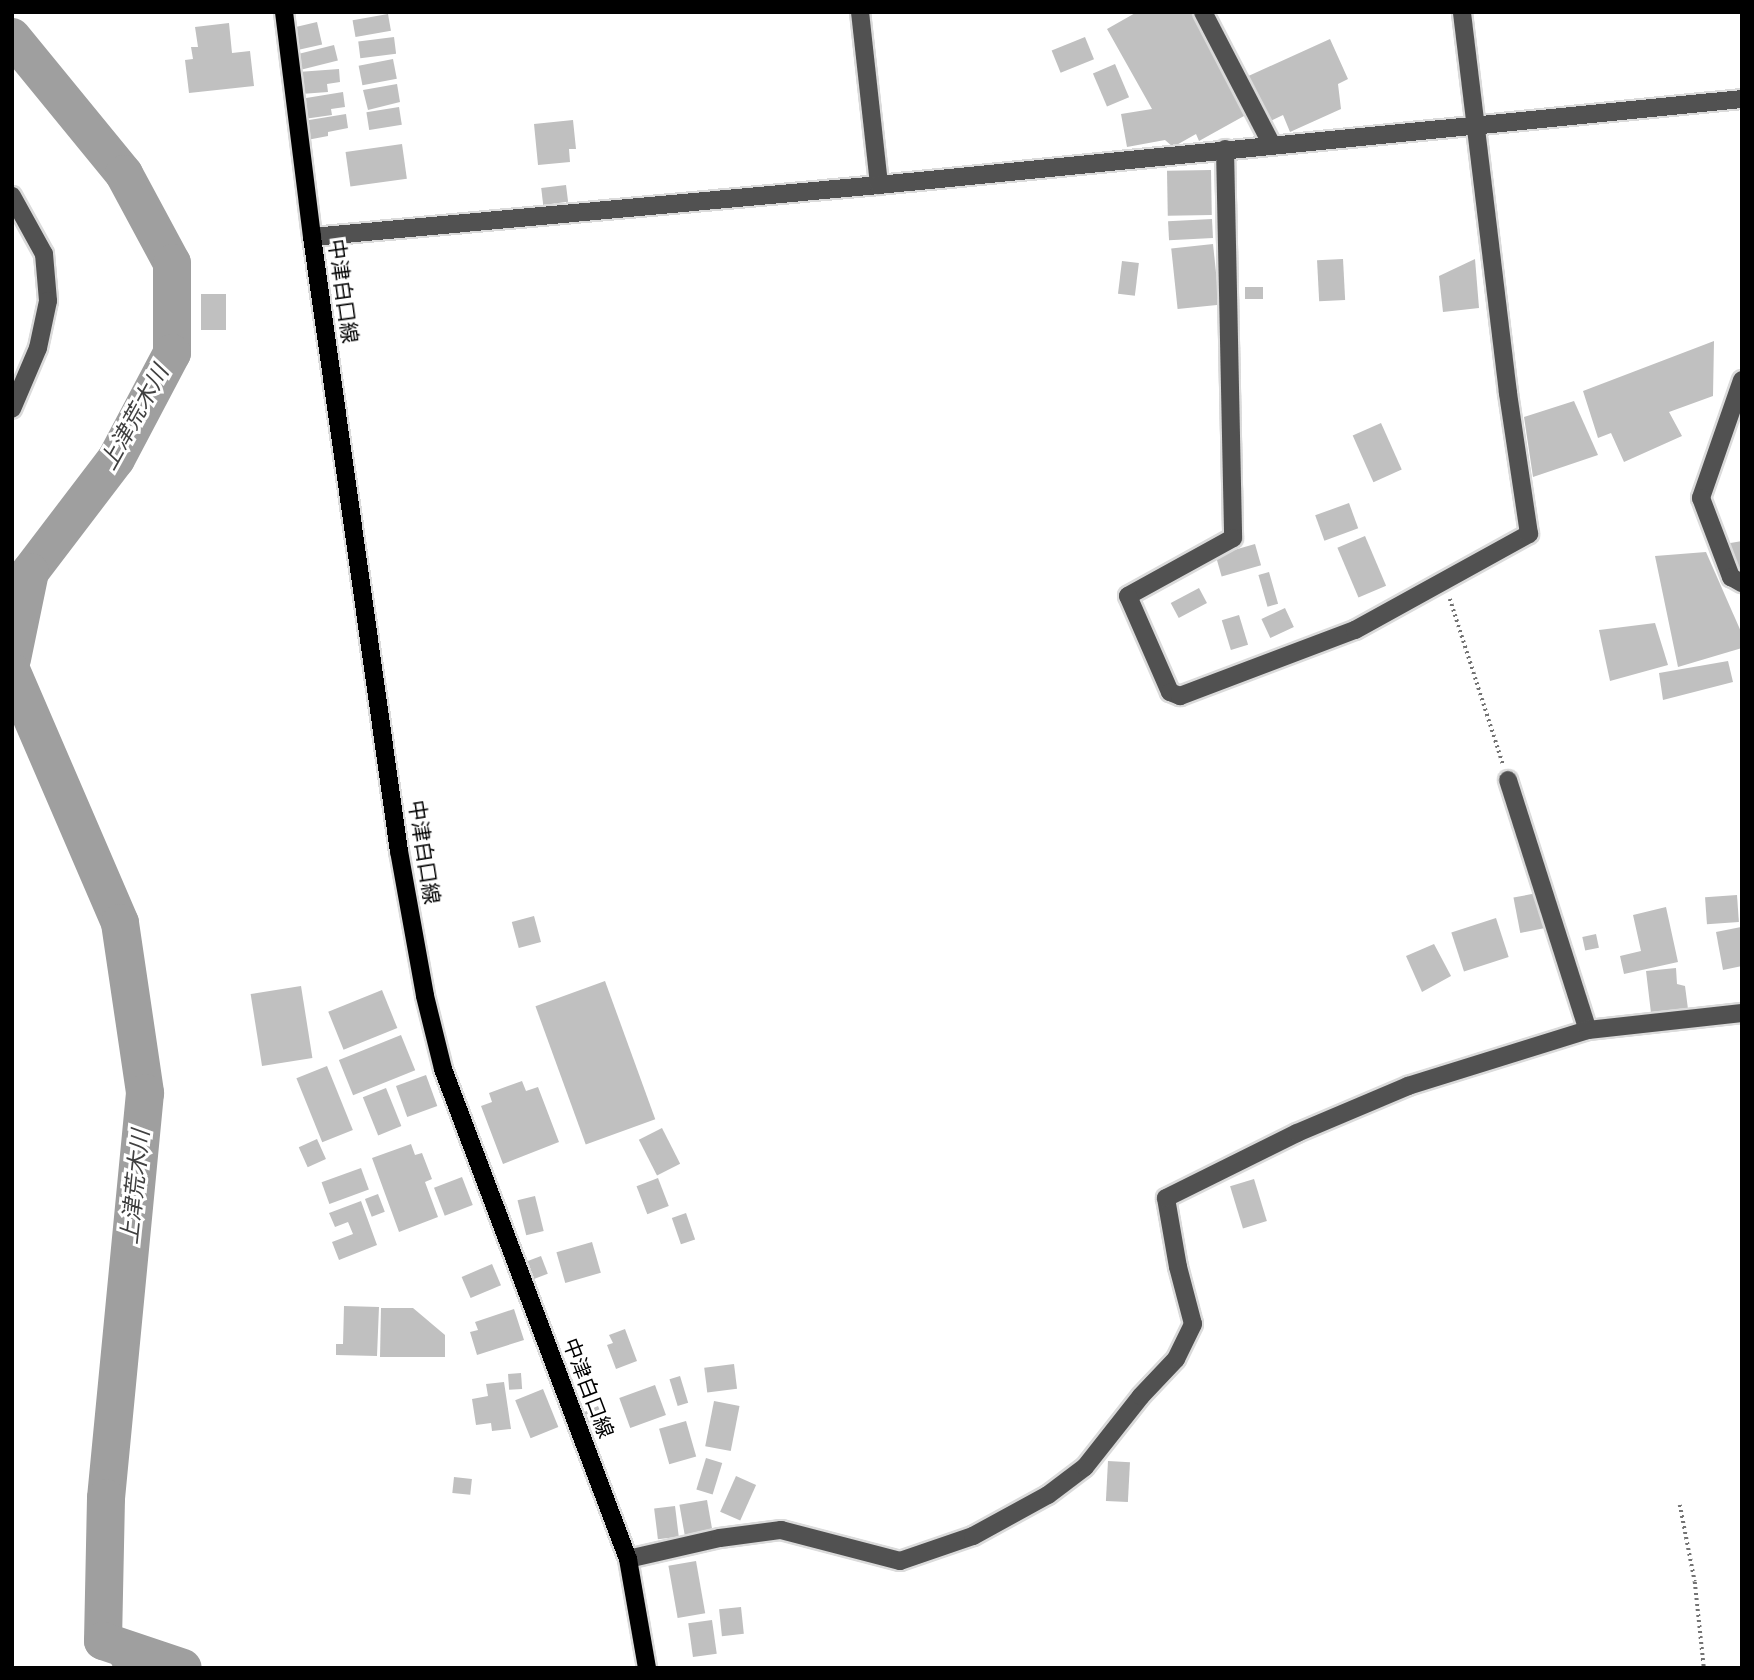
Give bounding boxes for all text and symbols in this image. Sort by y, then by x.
street label: 中津白口線 [323,237,363,345]
water label: 上津荒木川 [95,361,175,475]
street label: 中津白口線 [403,798,445,906]
water label: 上津荒木川 [116,1128,156,1246]
street label: 中津白口線 [557,1334,619,1442]

